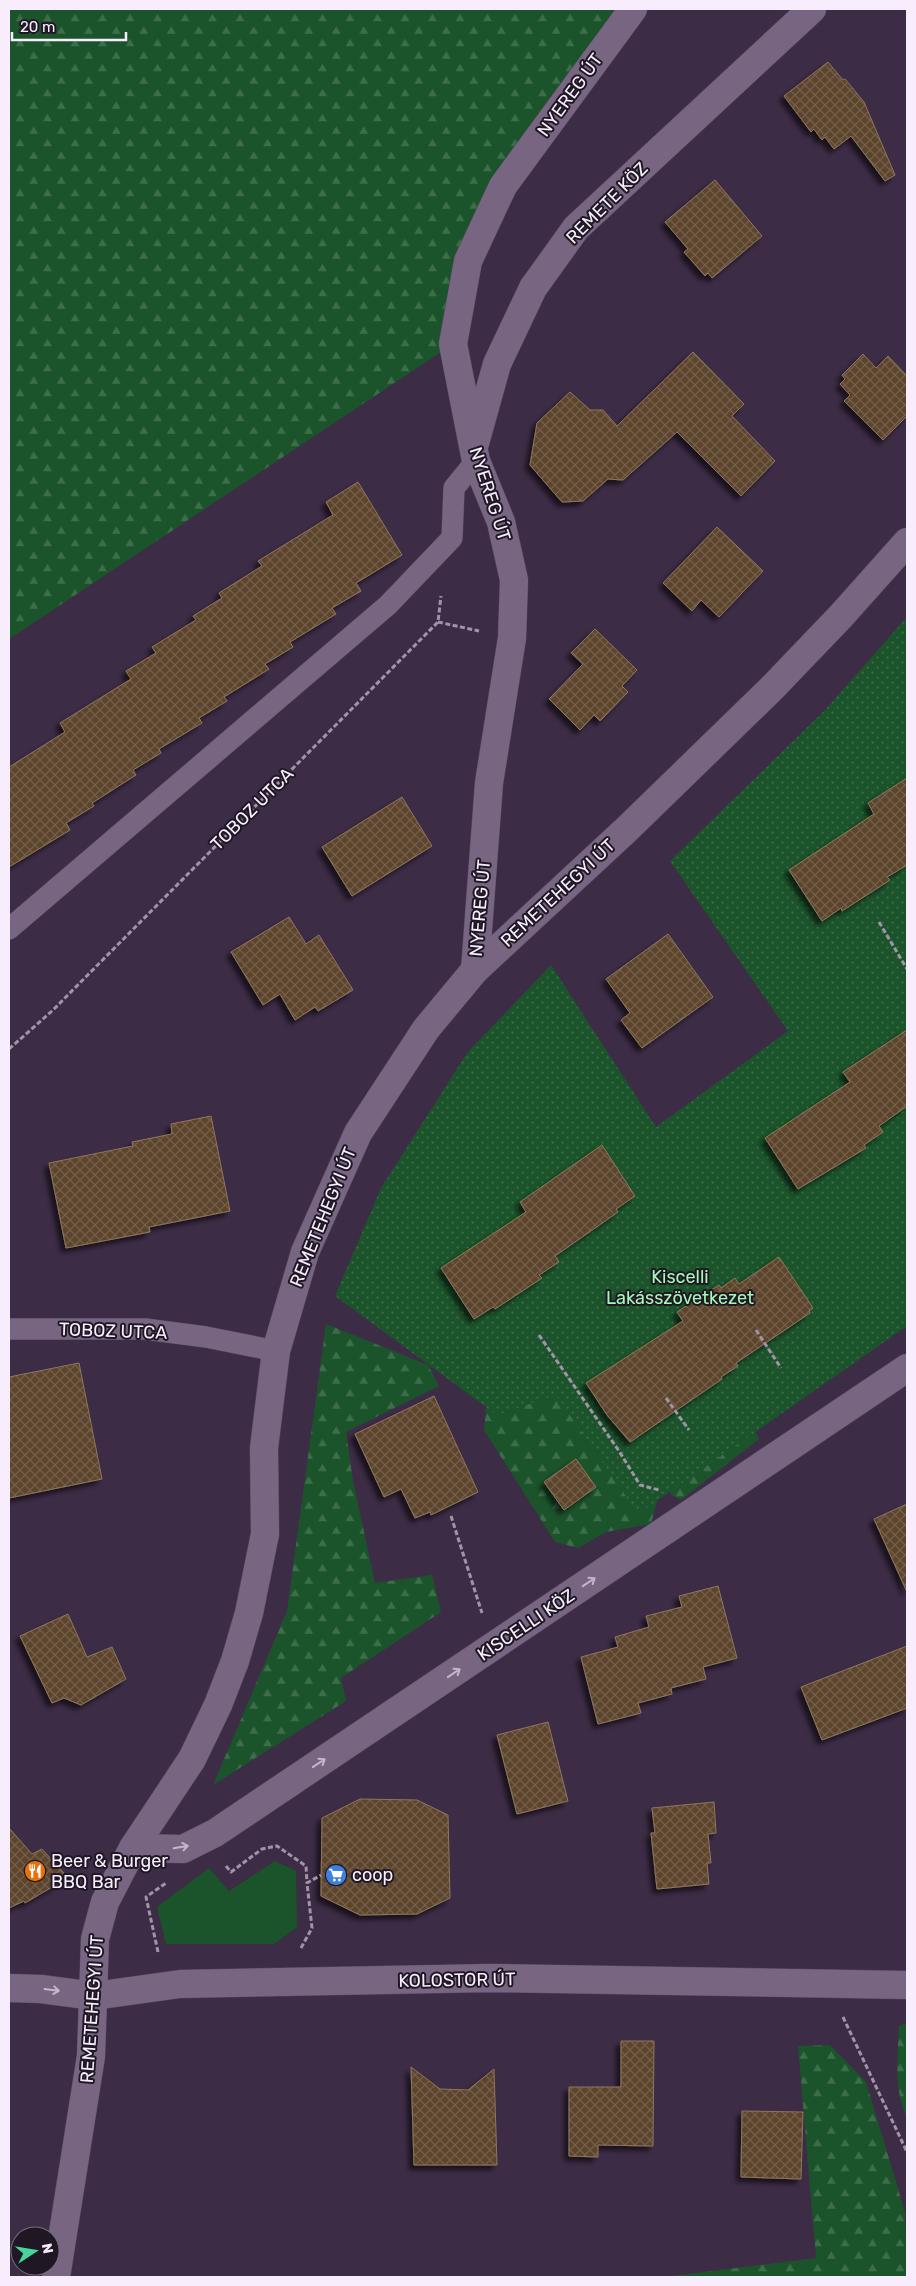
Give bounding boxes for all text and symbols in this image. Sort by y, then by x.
scale bar [12,10,126,42]
text: 20 m [20,18,55,36]
street label: NYEREG ÚT [532,49,608,141]
street label: REMETE KÖZ [562,157,653,248]
street label: NYEREG ÚT [464,444,516,544]
street label: TOBOZ UTCA [206,763,298,855]
street label: REMETEHEGYI ÚT [496,834,620,952]
street label: NYEREG ÚT [465,859,495,957]
street label: REMETEHEGYI ÚT [285,1144,361,1290]
park label: Kiscelli Lakásszövetkezet [606,1266,754,1309]
street label: TOBOZ UTCA [58,1318,168,1344]
one-way arrow [582,1577,596,1588]
street label: KISCELLI KÖZ [473,1584,579,1666]
one-way arrow [447,1668,461,1678]
one-way arrow [312,1758,326,1768]
one-way arrow [173,1842,189,1852]
place label: Beer & Burger BBQ Bar [51,1850,168,1893]
restaurant icon: Beer & Burger BBQ Bar [23,1859,47,1883]
supermarket icon: coop [324,1863,348,1887]
place label: coop [352,1864,393,1886]
street label: REMETEHEGYI ÚT [76,1934,108,2084]
street label: KOLOSTOR ÚT [398,1968,516,1992]
one-way arrow [43,1985,59,1995]
north arrow [10,2226,60,2276]
text: N [38,2242,57,2255]

